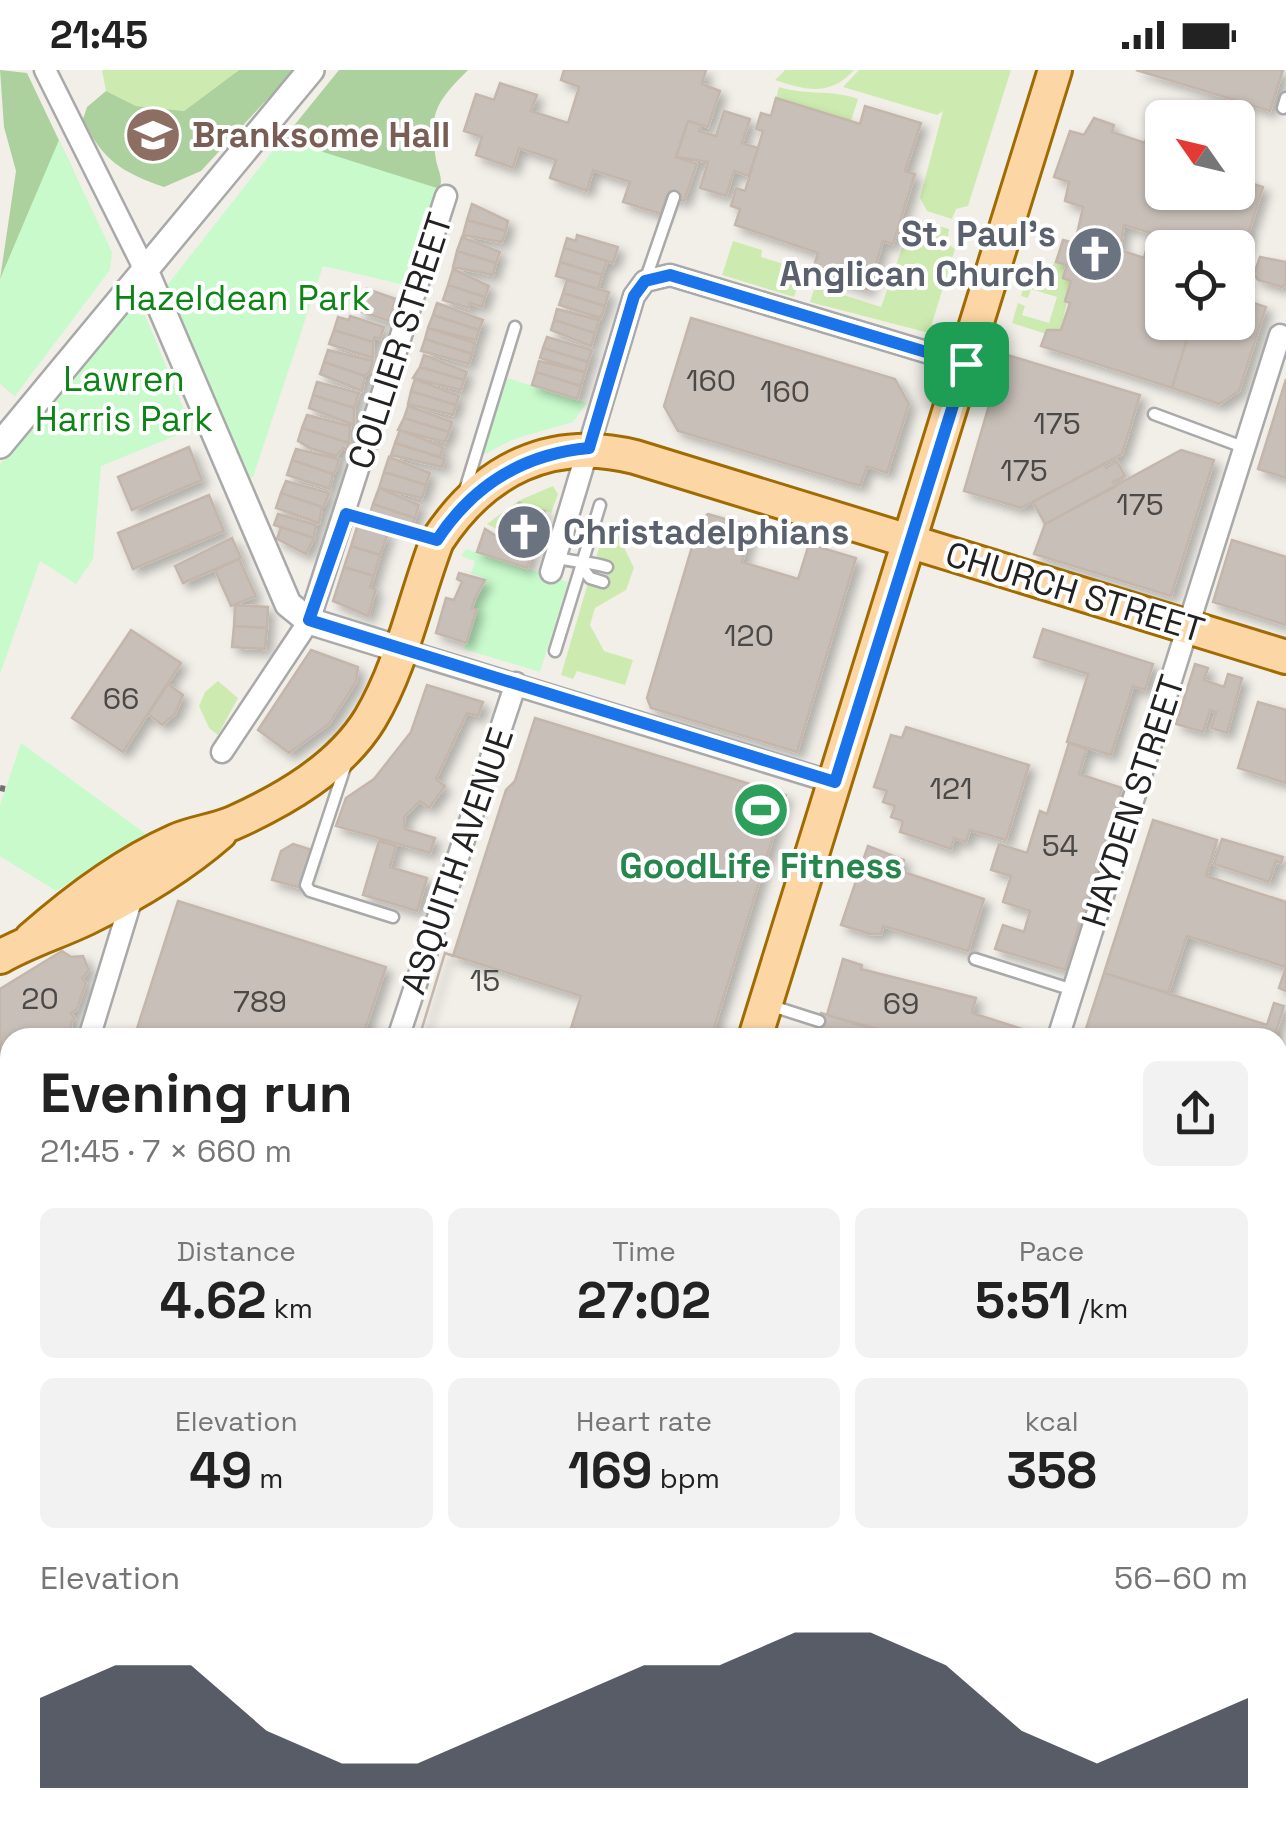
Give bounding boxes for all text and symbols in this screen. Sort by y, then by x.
text: 21:45 [50,11,148,59]
north arrow [1145,100,1255,210]
map controls [1145,100,1255,340]
school or university icon: Branksome Hall [123,105,183,165]
place label: Branksome Hall [192,113,450,157]
street label: COLLIER STREET [338,207,462,475]
place label: St. Paul's Anglican Church [779,212,1056,296]
church icon: St. Paul's Anglican Church [1065,224,1125,284]
button: locate [1145,230,1255,340]
park label: Hazeldean Park [114,276,370,320]
pin [924,322,1009,407]
icon: arrive [939,337,994,392]
park label: Lawren Harris Park [35,357,213,441]
house number: 160 [686,361,736,400]
house number: 160 [760,372,810,411]
house number: 175 [1033,404,1081,443]
house number: 175 [1000,451,1048,490]
house number: 175 [1116,485,1164,524]
church icon: Christadelphians [494,502,554,562]
place label: Christadelphians [563,510,849,554]
street label: CHURCH STREET [940,532,1210,652]
house number: 120 [724,616,774,655]
street label: HAYDEN STREET [1072,670,1194,932]
house number: 66 [103,679,139,718]
street label: ASQUITH AVENUE [391,722,523,1000]
house number: 121 [929,769,973,808]
sports icon: GoodLife Fitness [731,780,791,840]
house number: 54 [1042,826,1078,865]
place label: GoodLife Fitness [620,844,902,888]
house number: 15 [470,961,500,1000]
house number: 20 [21,979,59,1018]
house number: 789 [233,982,287,1021]
house number: 69 [883,984,919,1023]
text: Evening run [40,1058,353,1128]
button: share [1143,1061,1248,1166]
text: 21:45 · 7 × 660 m [40,1131,292,1171]
text: Distance [177,1233,296,1269]
text: Time [612,1233,676,1269]
text: Pace [1019,1233,1084,1269]
text: 4.62 [160,1269,266,1333]
text: 27:02 [577,1269,711,1333]
text: 5:51 [975,1269,1072,1333]
text: km [266,1290,313,1326]
text: /km [1072,1290,1128,1326]
text: Elevation [175,1403,298,1439]
text: Heart rate [576,1403,712,1439]
text: kcal [1025,1403,1079,1439]
text: 49 [189,1439,252,1503]
text: 169 [568,1439,653,1503]
text: 358 [1006,1439,1097,1503]
text: m [252,1460,283,1496]
text: bpm [653,1460,720,1496]
text: Elevation [40,1558,180,1598]
text: 56–60 m [1114,1558,1248,1598]

